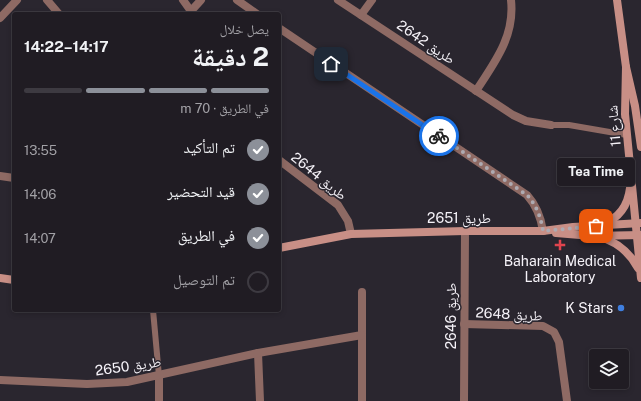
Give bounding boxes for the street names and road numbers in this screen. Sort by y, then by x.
street label: طريق 2642 [393,17,458,69]
street label: شارع 11 [604,104,626,147]
street label: طريق 2644 [287,149,350,205]
street label: طريق 2651 [427,210,491,228]
street label: طريق 2646 [443,283,461,349]
street label: طريق 2648 [475,304,543,326]
street label: طريق 2650 [94,353,162,381]

